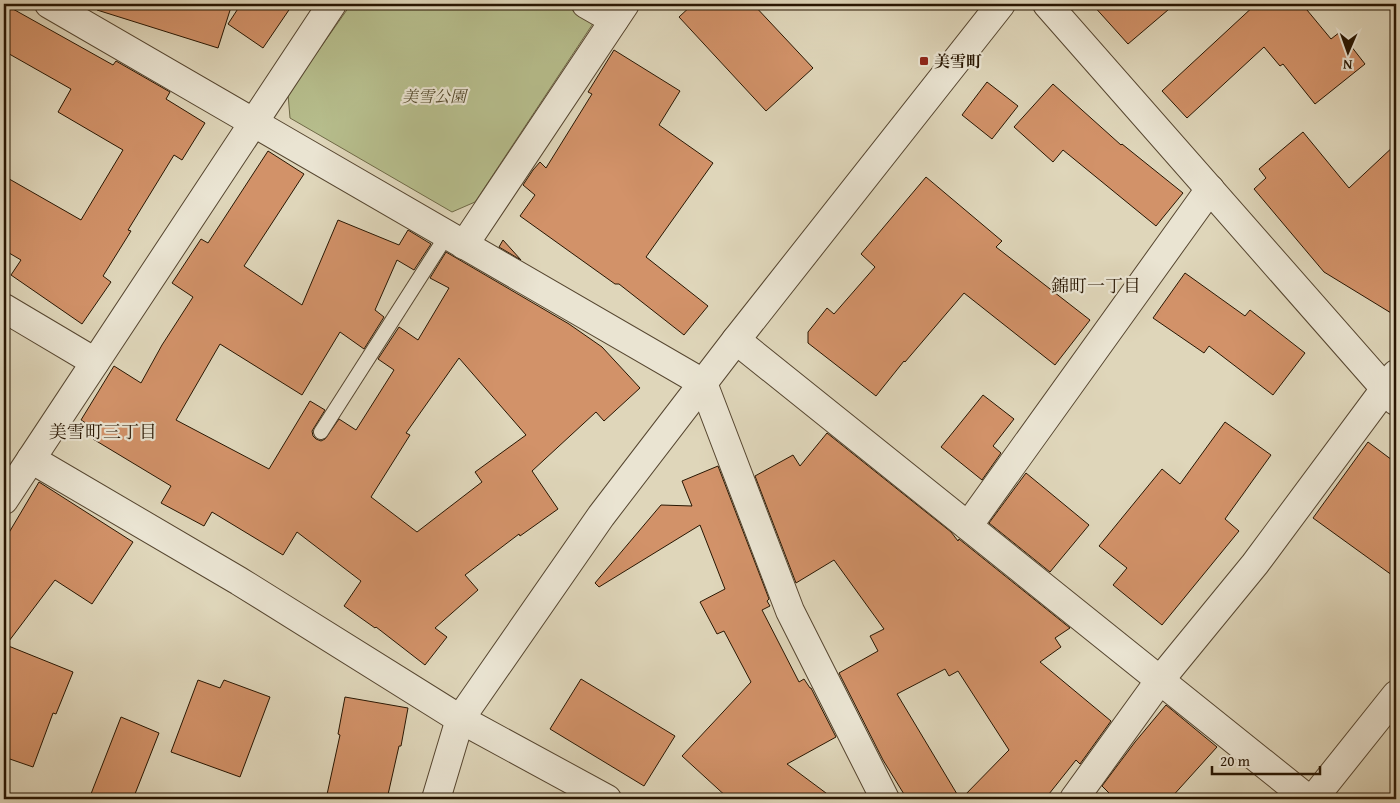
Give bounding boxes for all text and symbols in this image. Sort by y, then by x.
north arrow [1322,28,1372,78]
place label: 美雪町 [934,49,982,73]
marker: 美雪町 [918,55,930,67]
text: N [1342,55,1353,75]
park label: 美雪公園 [402,84,469,108]
district label: 錦町一丁目 [1051,272,1141,299]
district label: 美雪町三丁目 [49,418,157,445]
scale bar [1212,743,1320,775]
text: 20 m [1220,750,1251,771]

